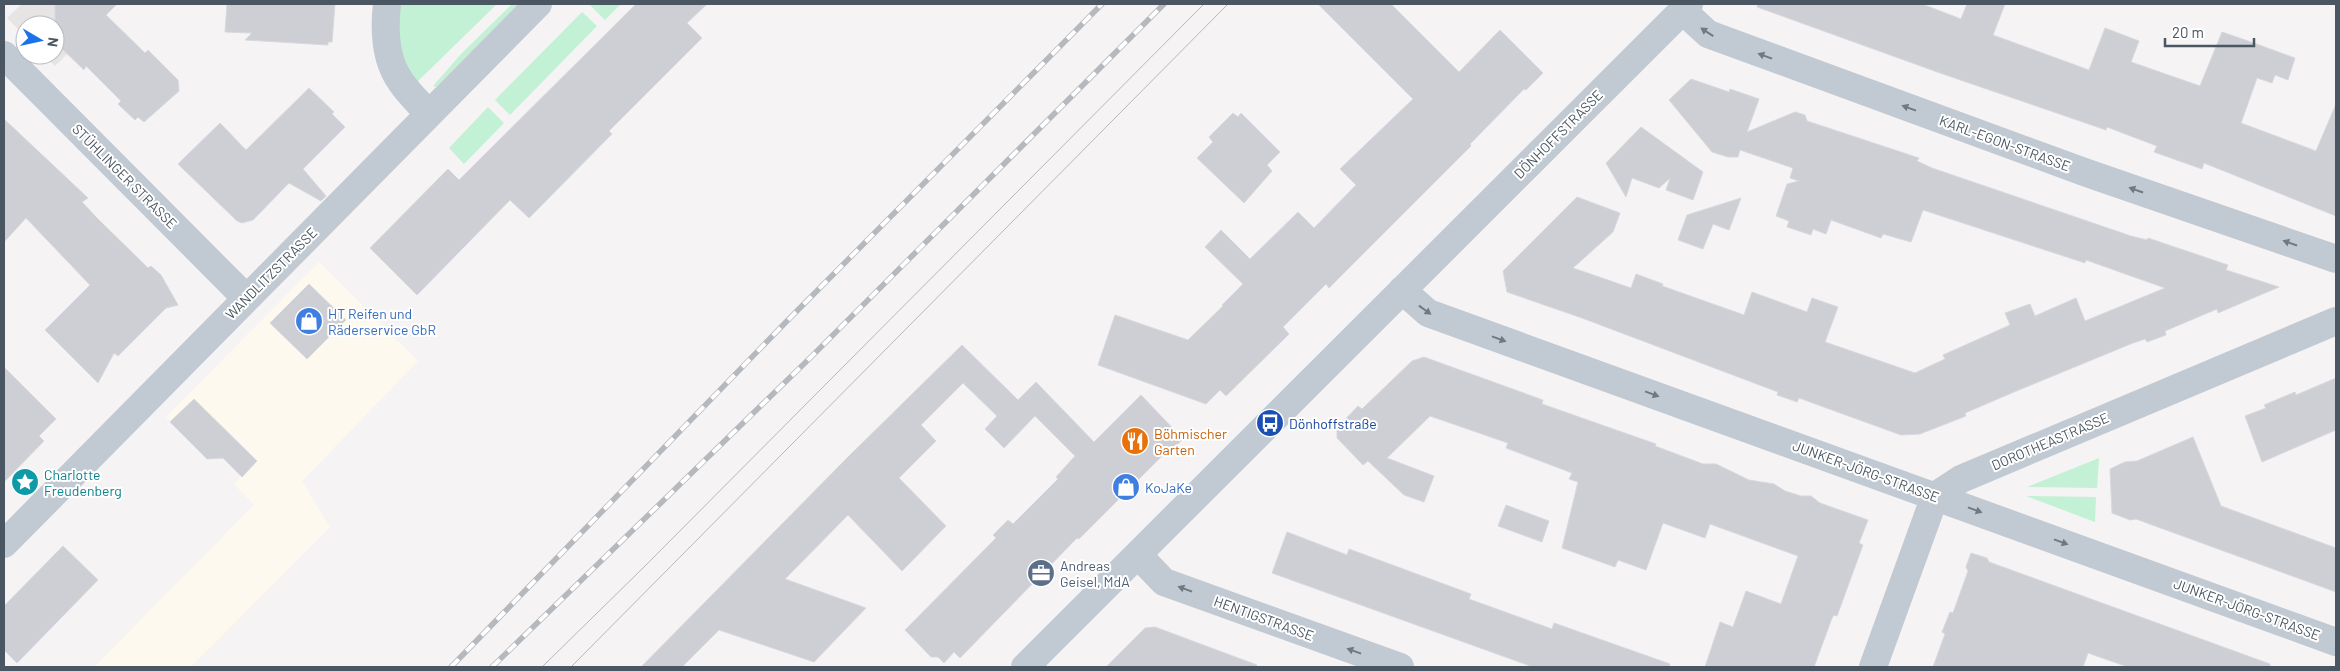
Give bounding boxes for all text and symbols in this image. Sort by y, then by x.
north arrow [15,15,65,65]
scale bar [2165,15,2254,47]
text: 20 m [2172,23,2204,41]
one-way arrow [1701,27,1714,37]
text: N [44,36,62,48]
one-way arrow [1758,51,1772,59]
street label: DÖNHOFFSTRASSE [1510,86,1606,182]
one-way arrow [1902,104,1917,111]
street label: KARL-EGON-STRASSE [1937,111,2073,175]
street label: STÜHLINGER STRASSE [69,120,181,232]
one-way arrow [2129,186,2144,194]
street label: WANDLITZSTRASSE [222,224,320,322]
one-way arrow [2282,239,2297,247]
place label: HT Reifen und Räderservice GbR [328,305,436,338]
one-way arrow [1418,305,1432,315]
shop icon: HT Reifen und Räderservice GbR [294,306,324,336]
one-way arrow [1491,336,1506,343]
one-way arrow [1644,391,1659,398]
bus stop icon: Dönhoffstraße [1255,408,1285,438]
street label: DOROTHEASTRASSE [1989,409,2111,473]
place label: Dönhoffstraße [1289,415,1377,432]
place label: Böhmischer Garten [1154,425,1227,458]
restaurant icon: Böhmischer Garten [1120,426,1150,456]
street label: JUNKER-JÖRG-STRASSE [1790,437,1942,505]
place label: Charlotte Freudenberg [44,466,122,499]
place icon: Charlotte Freudenberg [10,467,40,497]
shop icon: KoJaKe [1111,472,1141,502]
place label: KoJaKe [1145,479,1192,496]
one-way arrow [1968,506,1983,514]
one-way arrow [2053,539,2068,546]
place label: Andreas Geisel, MdA [1060,557,1130,590]
office icon: Andreas Geisel, MdA [1026,558,1056,588]
street label: JUNKER-JÖRG-STRASSE [2171,575,2323,643]
one-way arrow [1177,585,1192,592]
street label: HENTIGSTRASSE [1212,592,1316,644]
one-way arrow [1346,647,1361,655]

